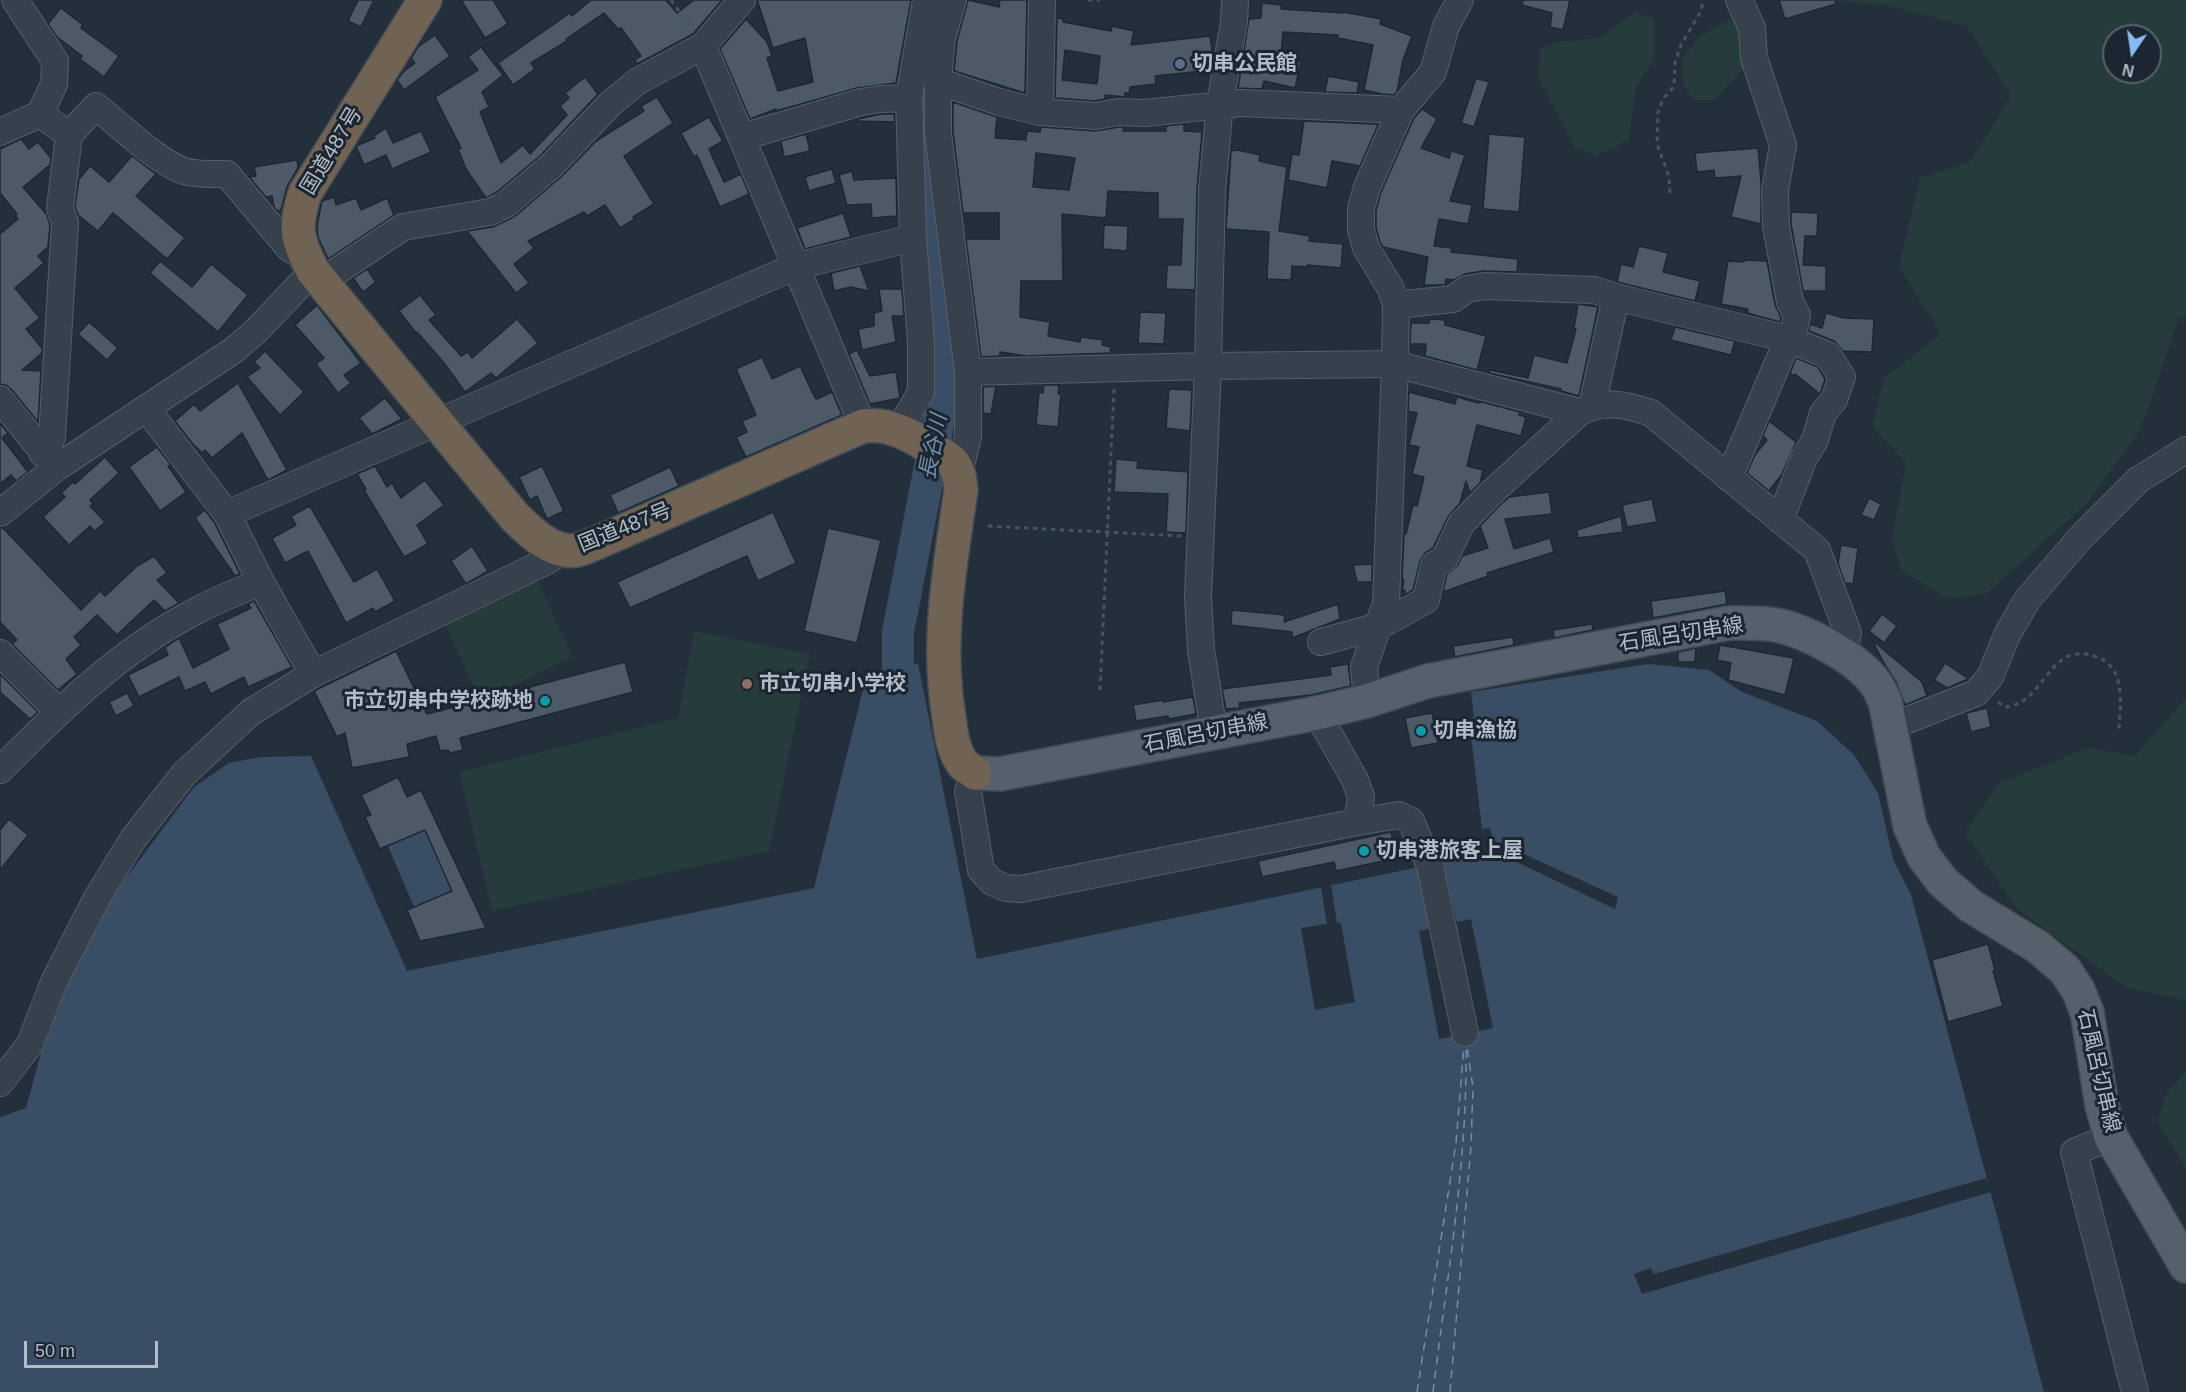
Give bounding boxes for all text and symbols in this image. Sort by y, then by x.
north arrow [2102,24,2162,84]
place label: 切串公民館 [1192,51,1297,77]
marker: 切串公民館 [1173,57,1187,71]
text: N [2121,60,2136,80]
street label: 国道487号 [296,102,368,200]
water label: 長谷川 [915,412,953,482]
street label: 国道487号 [575,498,675,558]
street label: 石風呂切串線 [1617,613,1745,657]
place label: 市立切串小学校 [759,671,906,697]
marker: 市立切串小学校 [740,677,754,691]
place label: 市立切串中学校跡地 [344,688,533,714]
marker: 市立切串中学校跡地 [538,694,552,708]
street label: 石風呂切串線 [1142,710,1270,758]
place label: 切串漁協 [1433,718,1517,744]
marker: 切串漁協 [1414,724,1428,738]
place label: 切串港旅客上屋 [1376,838,1523,864]
marker: 切串港旅客上屋 [1357,844,1371,858]
street label: 石風呂切串線 [2072,1007,2124,1135]
scale bar [27,1329,160,1367]
text: 50 m [35,1341,75,1361]

